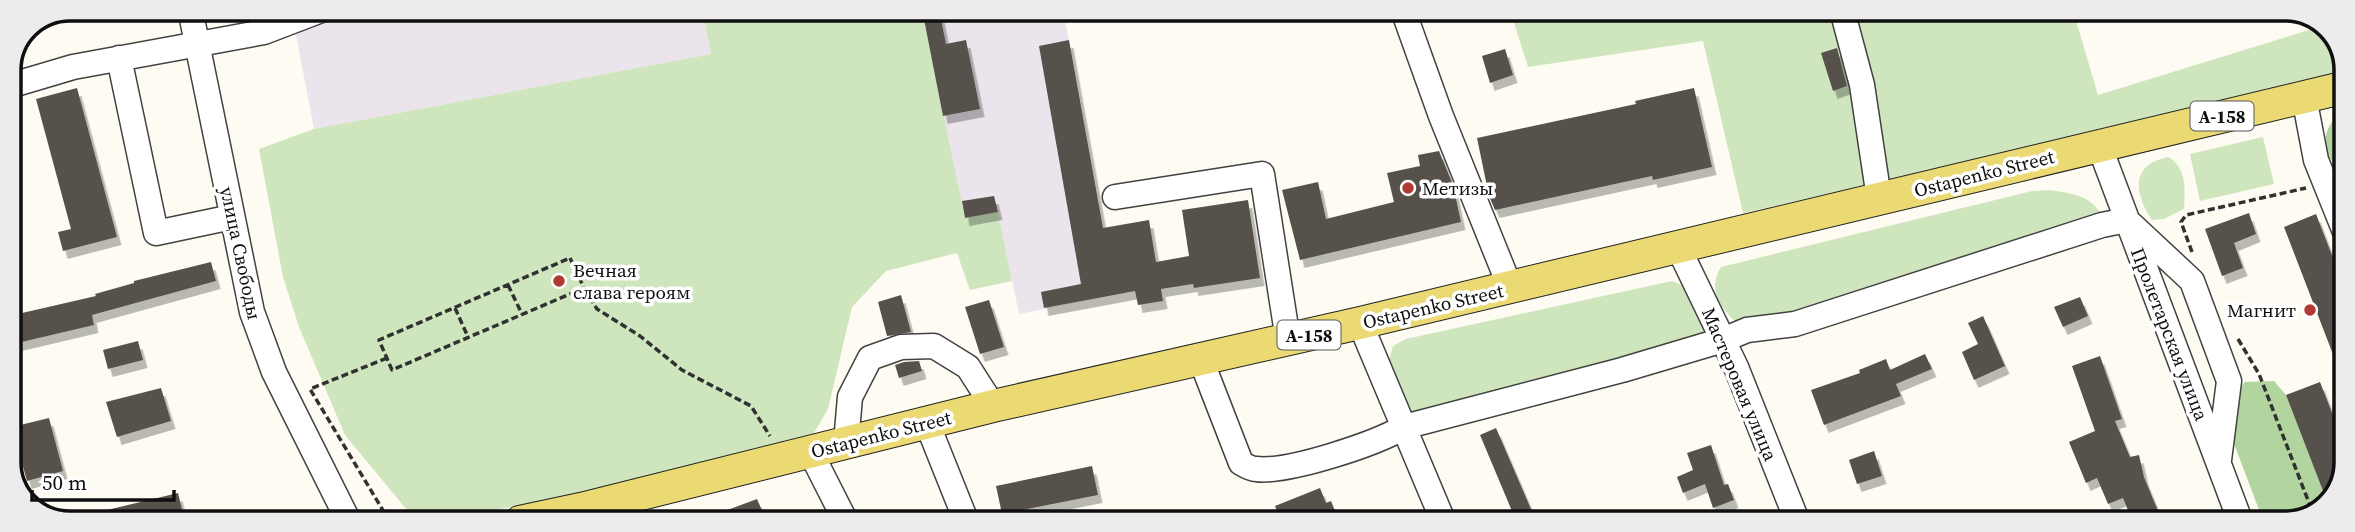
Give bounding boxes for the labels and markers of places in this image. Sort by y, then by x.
place label: Метизы [1422,175,1493,201]
marker: Метизы [1400,180,1416,196]
place label: Вечная слава героям [573,257,690,305]
marker: Вечная слава героям [551,273,567,289]
place label: Магнит [2227,297,2296,323]
marker: Магнит [2302,302,2318,318]

